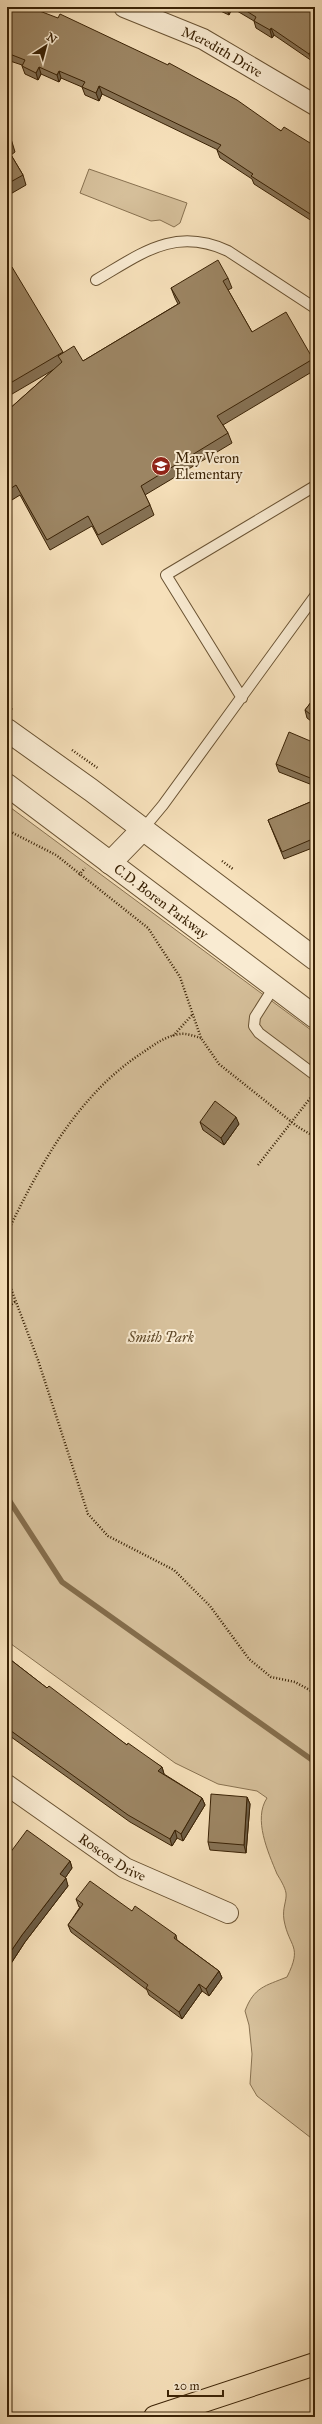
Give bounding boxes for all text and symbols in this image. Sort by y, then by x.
street label: Meredith Drive [179,23,266,81]
north arrow [26,26,66,66]
text: N [44,30,60,47]
place label: May Veron Elementary [175,450,243,483]
school or university icon: May Veron Elementary [150,455,172,477]
street label: C.D. Boren Parkway [111,860,212,942]
park label: Smith Park [127,1329,195,1346]
street label: Roscoe Drive [76,1830,149,1885]
scale bar [168,2372,223,2398]
text: 20 m [174,2379,200,2393]

